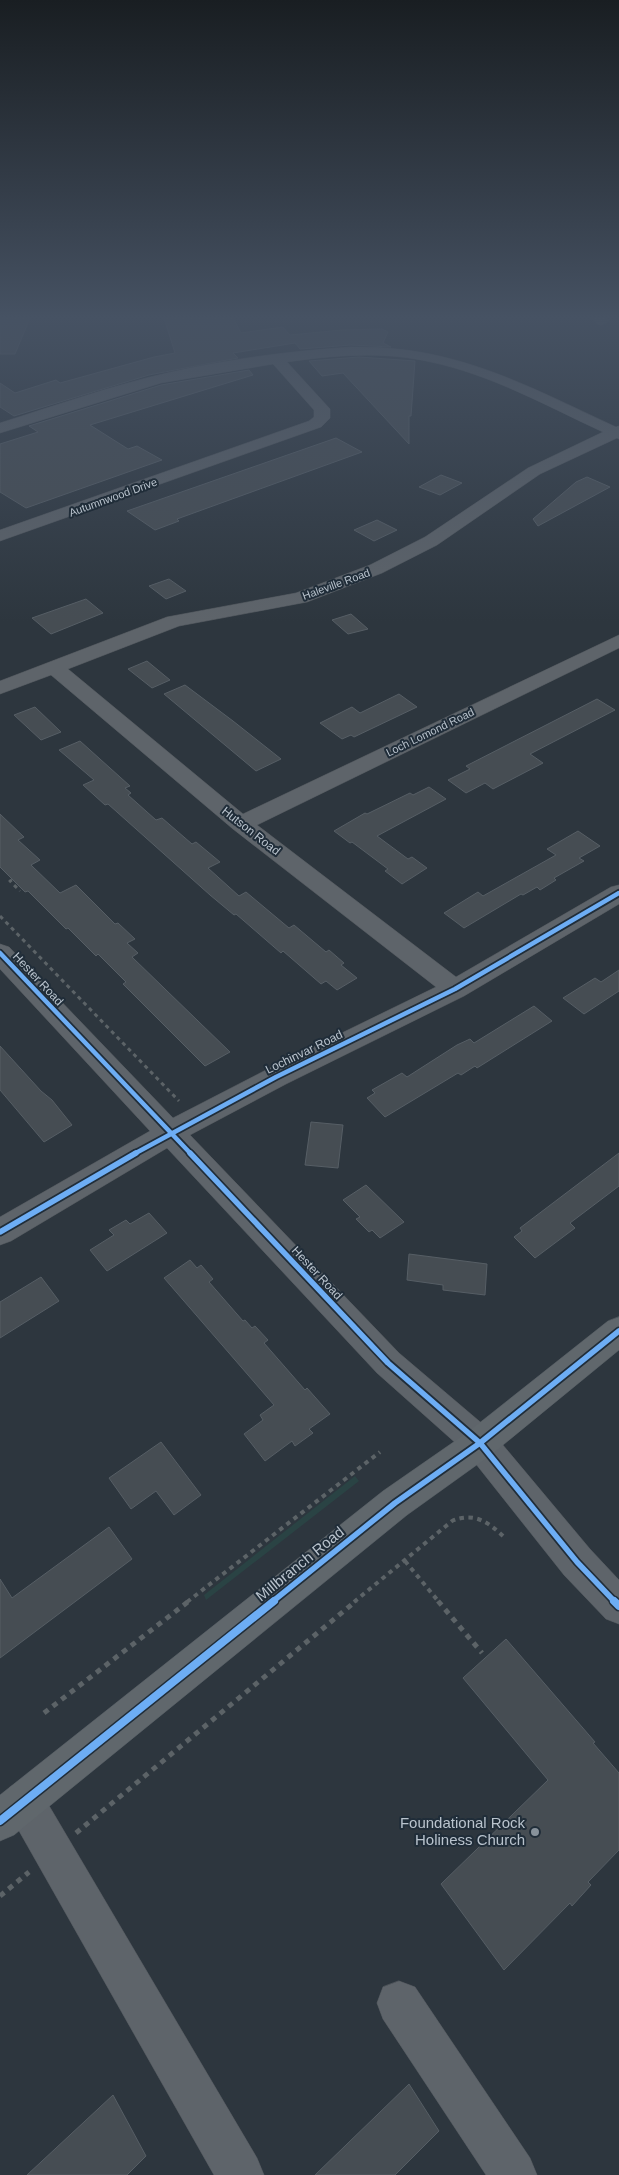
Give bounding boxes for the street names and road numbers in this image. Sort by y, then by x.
street label: Autumnwood Drive [67,475,159,519]
street label: Haleville Road [301,566,371,602]
street label: Loch Lomond Road [384,706,476,758]
street label: Hutson Road [219,804,283,858]
street label: Hester Road [10,950,66,1008]
street label: Lochinvar Road [263,1027,345,1077]
street label: Hester Road [289,1244,345,1302]
street label: Millbranch Road [252,1523,347,1604]

